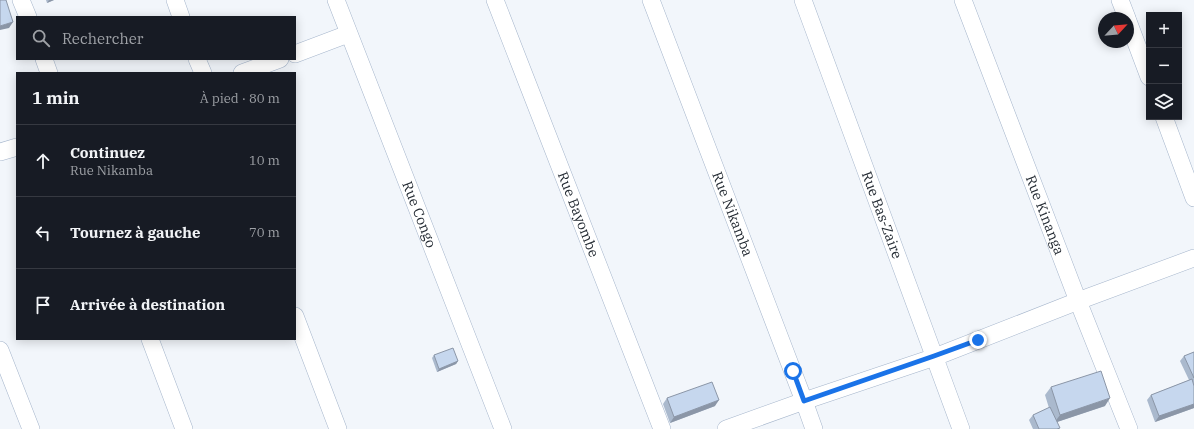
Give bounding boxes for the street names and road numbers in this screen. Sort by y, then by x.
street label: Rue Bayombe [554,169,603,260]
street label: Rue Nikamba [708,169,757,259]
street label: Rue Bas-Zaire [858,169,906,261]
street label: Rue Kinanga [1022,172,1069,258]
street label: Rue Congo [398,178,441,250]

